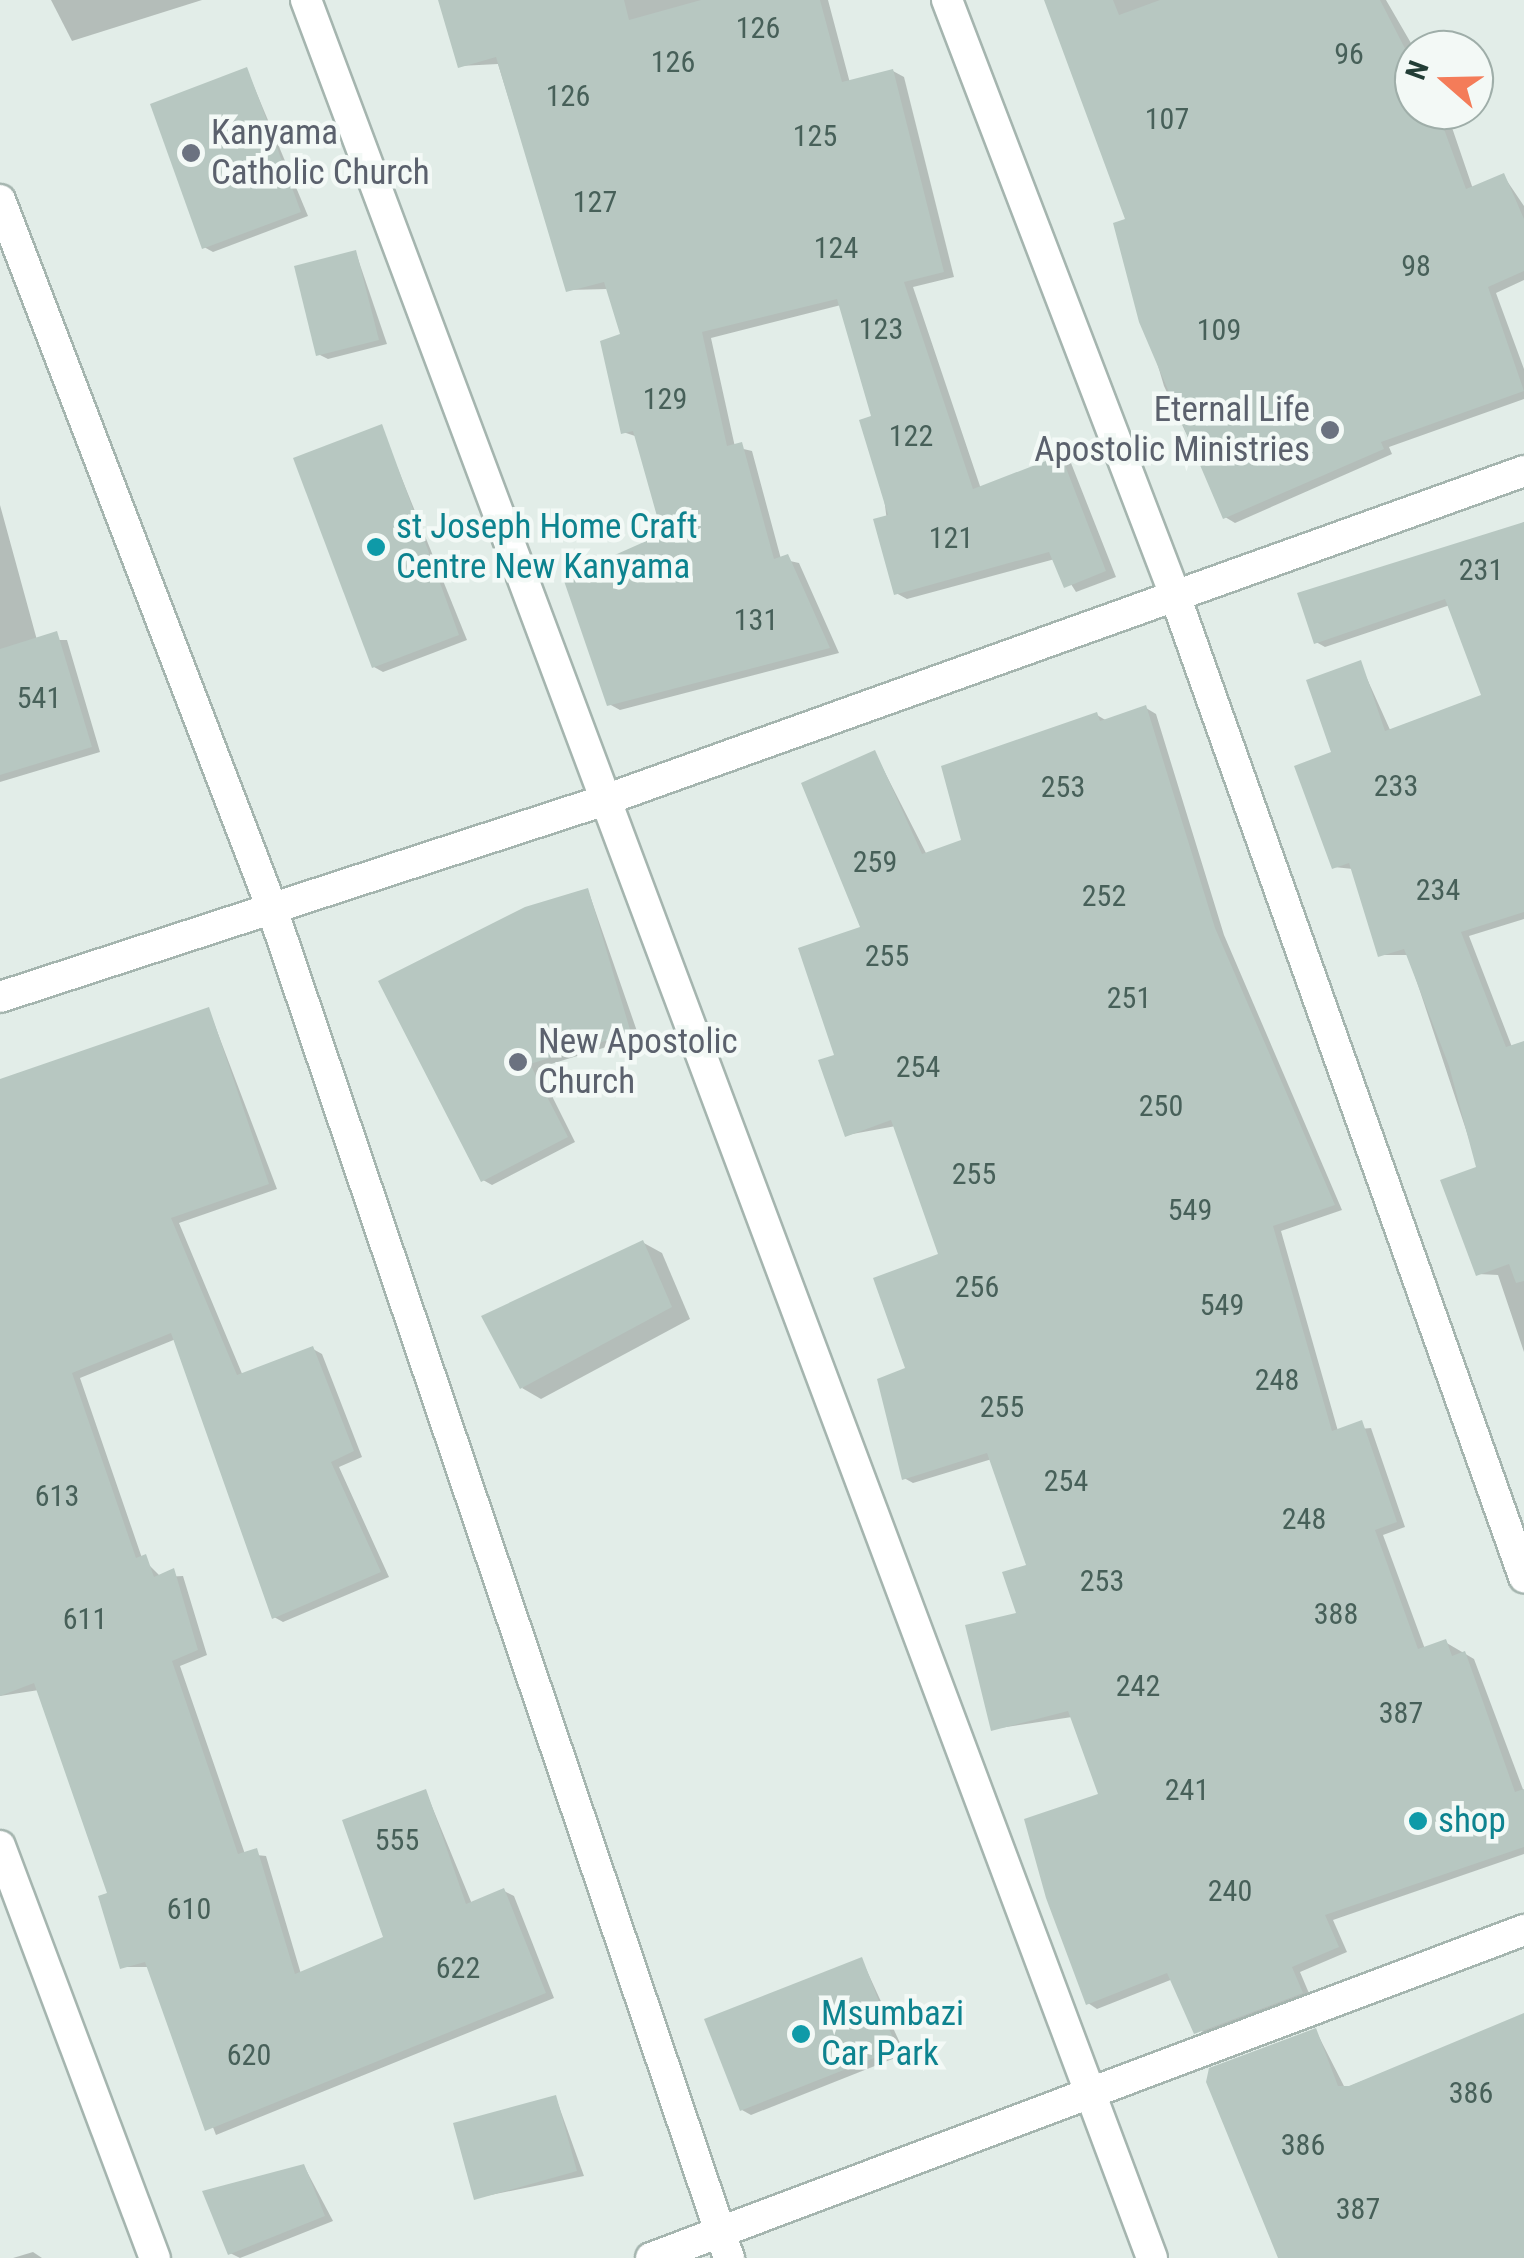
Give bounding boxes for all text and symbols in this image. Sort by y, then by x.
house number: 126 [736,10,780,46]
north arrow [1394,30,1494,130]
house number: 96 [1334,36,1364,72]
house number: 126 [651,44,695,80]
text: N [1399,57,1436,84]
house number: 126 [546,78,590,114]
house number: 107 [1145,101,1189,137]
place label: Kanyama Catholic Church [211,112,430,194]
house number: 125 [793,118,837,154]
marker: Kanyama Catholic Church [180,142,202,164]
house number: 127 [573,184,617,220]
house number: 124 [814,230,858,266]
house number: 98 [1401,248,1431,284]
house number: 123 [859,311,903,347]
house number: 109 [1197,312,1241,348]
house number: 129 [643,381,687,417]
place label: Eternal Life Apostolic Ministries [1034,389,1310,471]
house number: 122 [889,418,933,454]
marker: Eternal Life Apostolic Ministries [1319,419,1341,441]
place label: st Joseph Home Craft Centre New Kanyama [396,506,697,588]
house number: 121 [929,520,973,556]
marker: st Joseph Home Craft Centre New Kanyama [365,536,387,558]
house number: 231 [1459,552,1503,588]
house number: 131 [734,602,778,638]
house number: 541 [17,680,61,716]
house number: 233 [1374,768,1418,804]
house number: 253 [1041,769,1085,805]
house number: 259 [853,844,897,880]
house number: 234 [1416,872,1460,908]
house number: 252 [1082,878,1126,914]
house number: 255 [865,938,909,974]
house number: 251 [1107,980,1151,1016]
place label: New Apostolic Church [538,1021,738,1103]
house number: 254 [896,1049,940,1085]
marker: New Apostolic Church [507,1051,529,1073]
house number: 250 [1139,1088,1183,1124]
house number: 255 [952,1156,996,1192]
house number: 549 [1168,1192,1212,1228]
house number: 256 [955,1269,999,1305]
house number: 549 [1200,1287,1244,1323]
house number: 248 [1255,1362,1299,1398]
house number: 255 [980,1389,1024,1425]
house number: 254 [1044,1463,1088,1499]
house number: 613 [35,1478,79,1514]
house number: 248 [1282,1501,1326,1537]
house number: 253 [1080,1563,1124,1599]
house number: 388 [1314,1596,1358,1632]
house number: 611 [63,1601,107,1637]
house number: 242 [1116,1668,1160,1704]
house number: 387 [1379,1695,1423,1731]
house number: 241 [1165,1772,1209,1808]
place label: shop [1438,1800,1506,1842]
marker: shop [1407,1810,1429,1832]
house number: 555 [375,1822,419,1858]
house number: 240 [1208,1873,1252,1909]
house number: 610 [167,1891,211,1927]
house number: 622 [436,1950,480,1986]
place label: Msumbazi Car Park [821,1993,964,2075]
marker: Msumbazi Car Park [790,2023,812,2045]
house number: 620 [227,2037,271,2073]
house number: 386 [1449,2075,1493,2111]
house number: 386 [1281,2127,1325,2163]
house number: 387 [1336,2191,1380,2227]

